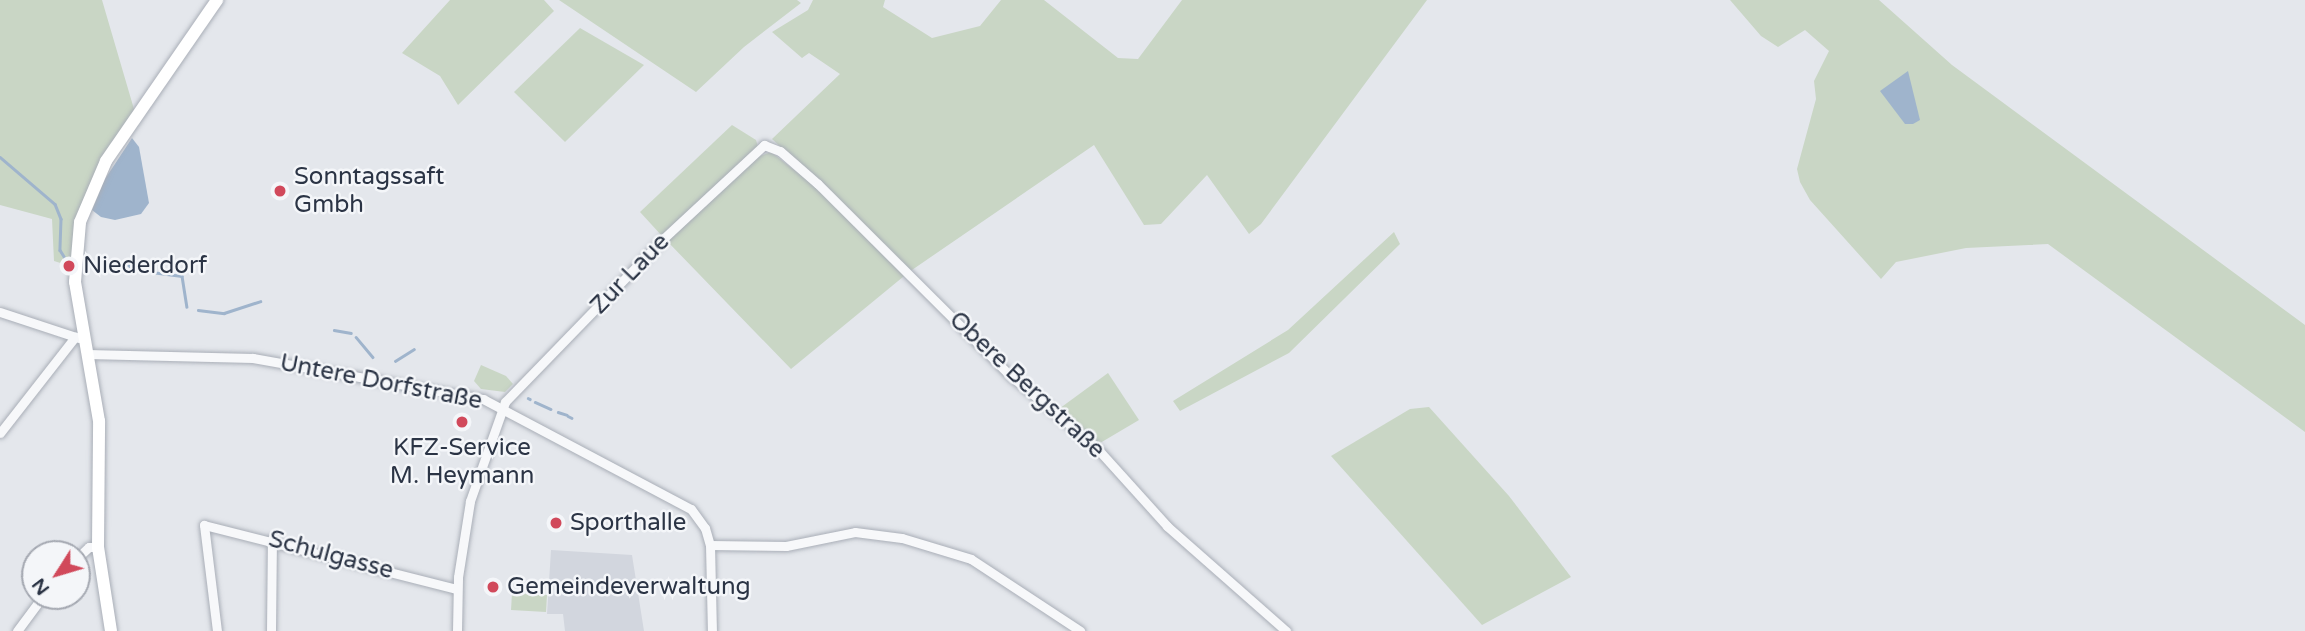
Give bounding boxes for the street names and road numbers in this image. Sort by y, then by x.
street label: Zur Laue [585,228,675,320]
street label: Obere Bergstraße [943,306,1111,464]
street label: Untere Dorfstraße [277,348,485,416]
street label: Schulgasse [265,525,397,585]

